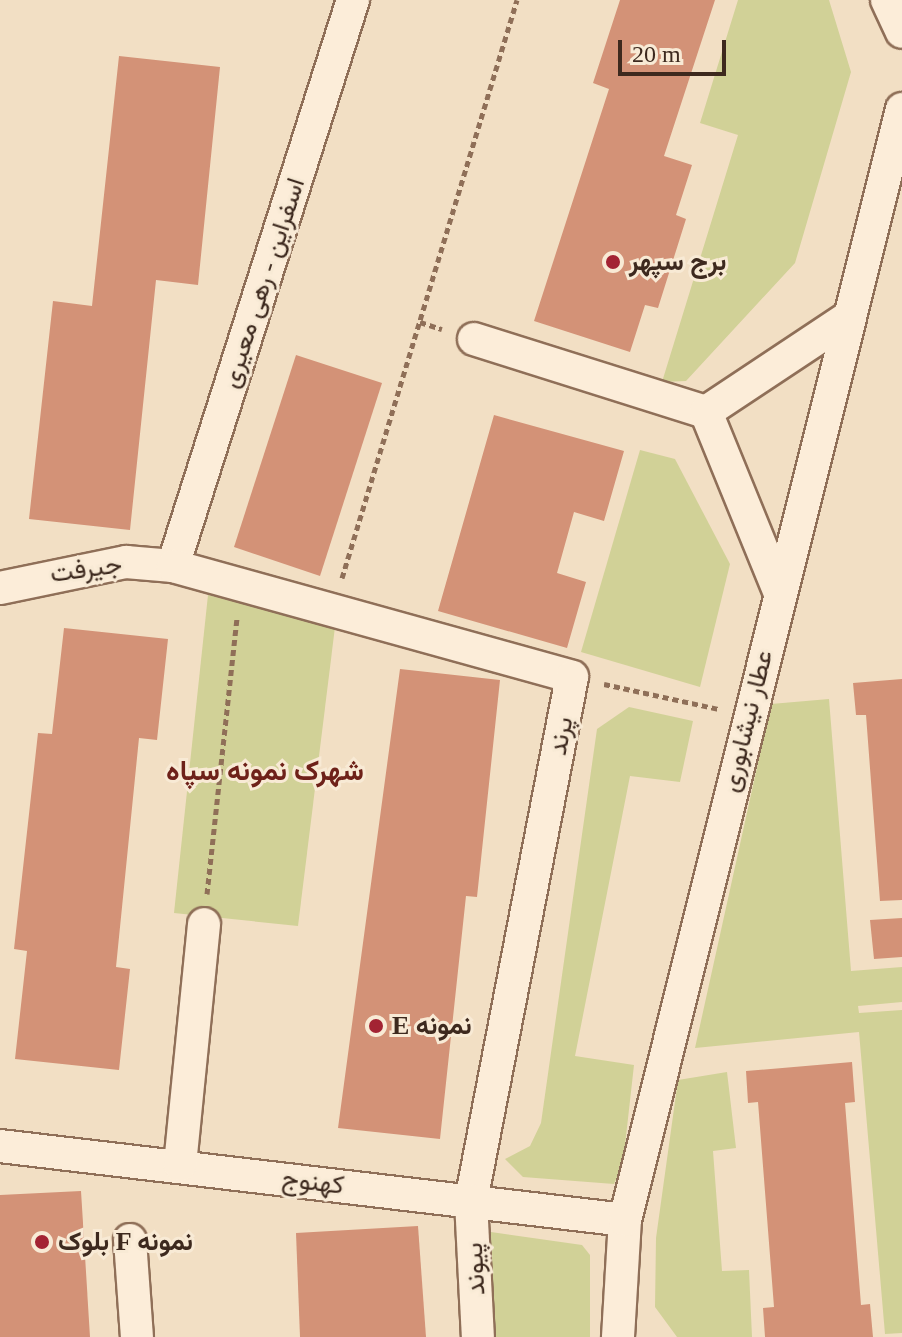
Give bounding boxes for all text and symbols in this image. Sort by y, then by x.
scale bar [622,24,730,74]
text: 20 m [632,41,681,67]
street label: اسفراين - رهی معیری [214,174,312,392]
place label: برج سپهر [629,246,726,278]
marker: برج سپهر [604,253,622,271]
street label: جیرفت [48,549,124,589]
street label: عطار نیشابوری [714,647,780,795]
street label: پرند [542,714,580,758]
district label: شهرک نمونه سپاه [166,754,364,788]
place label: E نمونه [392,1010,472,1042]
marker: E نمونه [367,1017,385,1035]
street label: كهنوج [280,1163,346,1201]
place label: بلوک F نمونه [58,1226,194,1258]
marker: بلوک F نمونه [33,1233,51,1251]
street label: پیوند [458,1242,492,1296]

